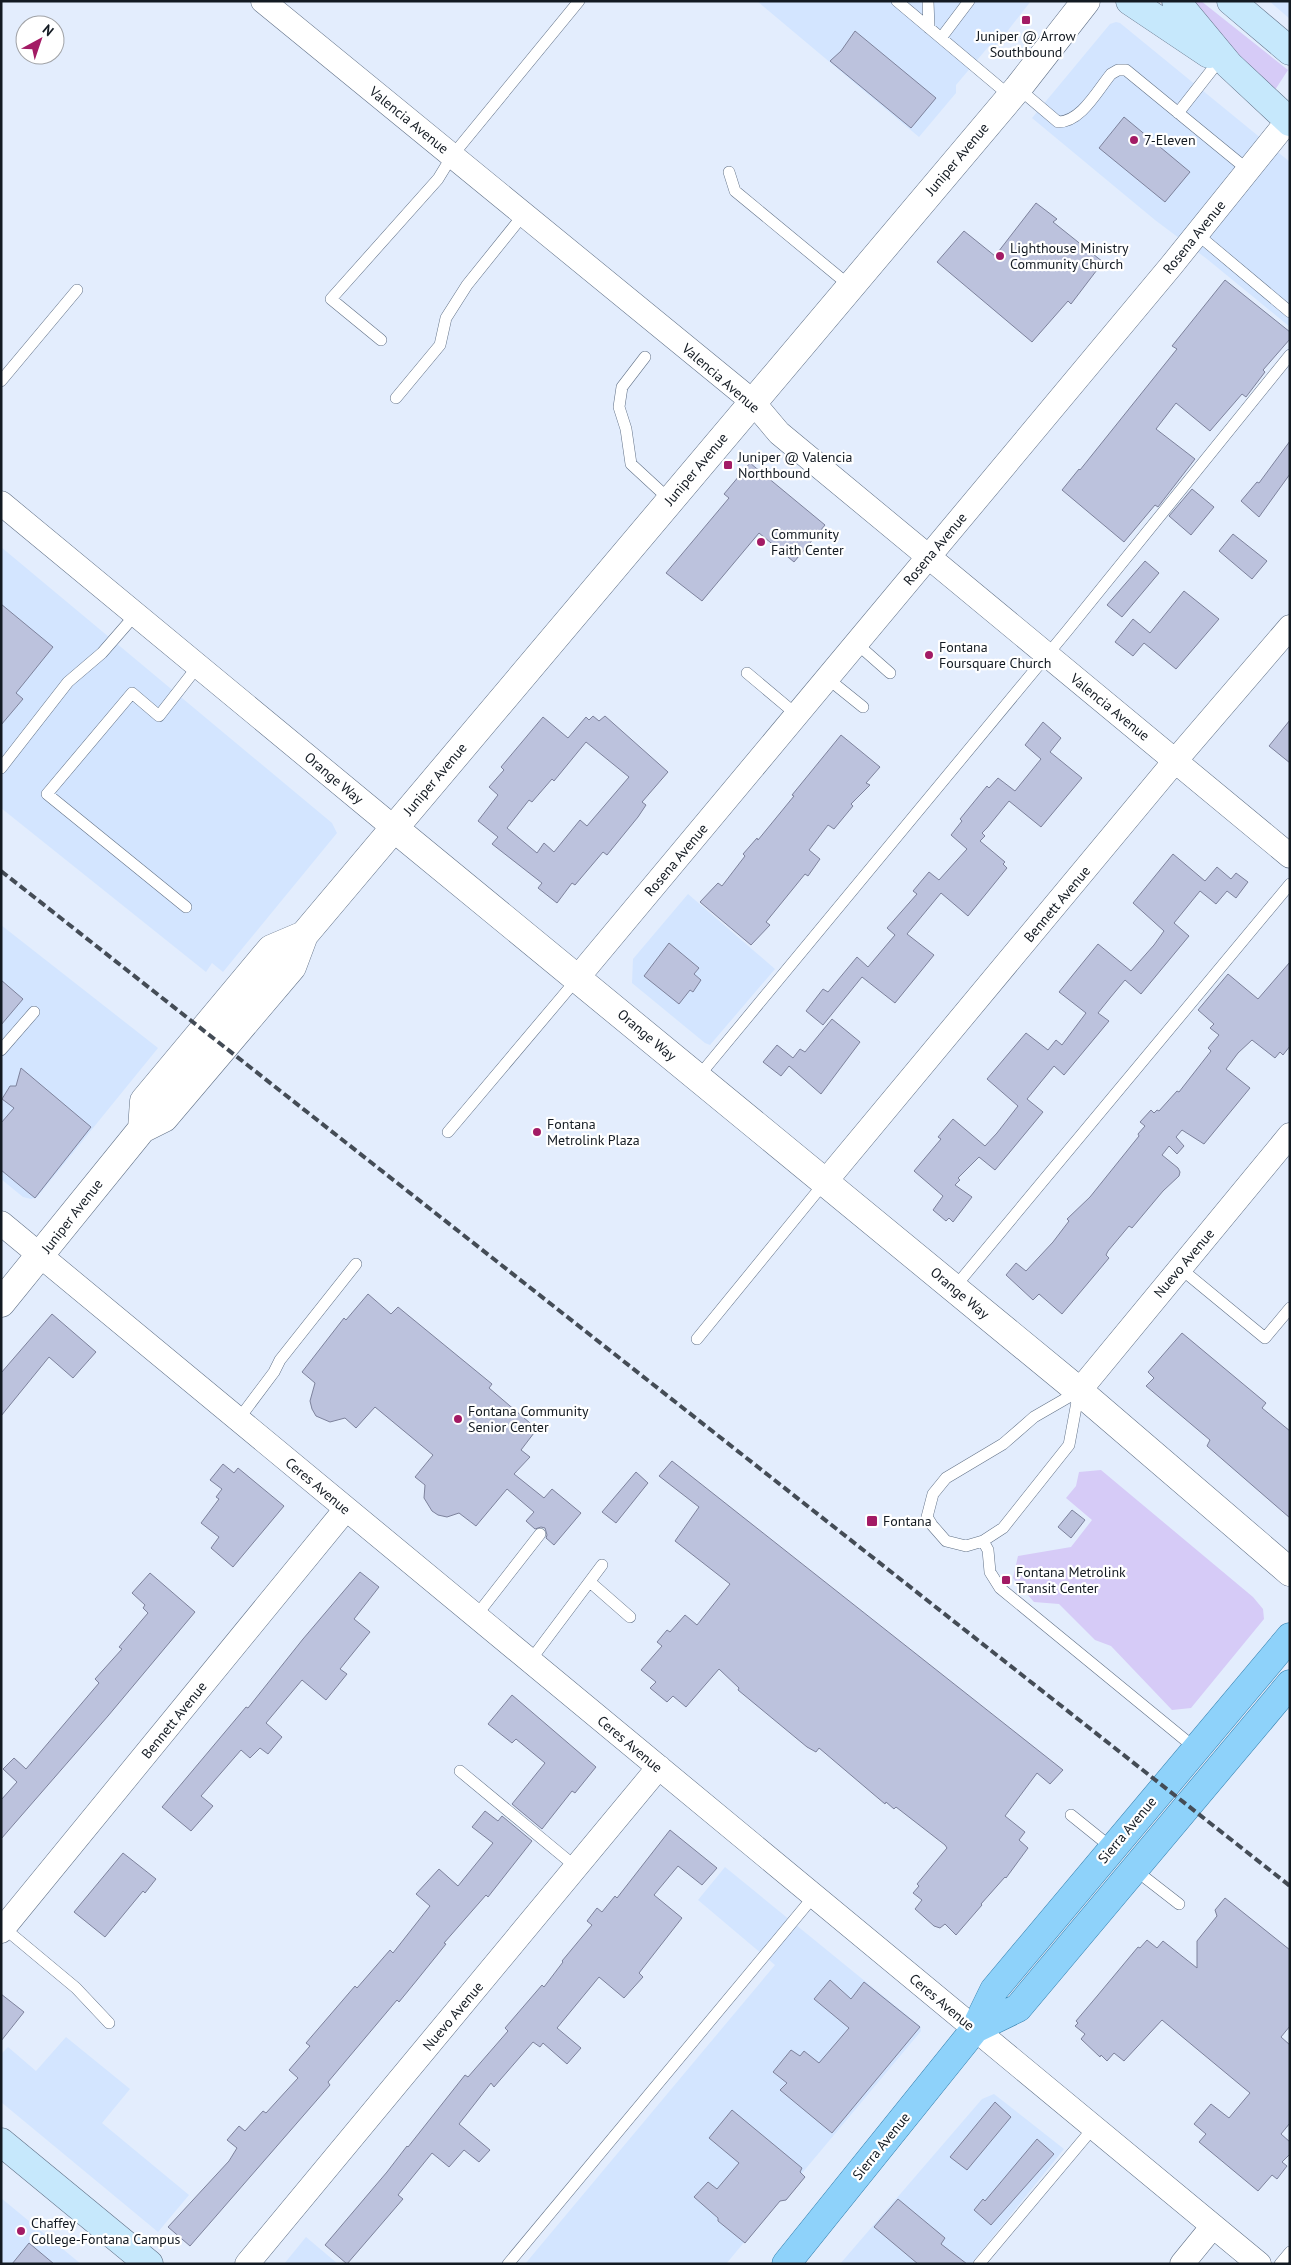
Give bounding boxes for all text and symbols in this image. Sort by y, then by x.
marker: Juniper @ Arrow Southbound [1020,14,1032,26]
north arrow [15,15,65,65]
text: N [39,20,58,40]
place label: Juniper @ Arrow Southbound [975,27,1077,61]
street label: Valencia Avenue [365,82,452,158]
street label: Juniper Avenue [921,119,993,200]
place label: 7-Eleven [1144,131,1196,149]
marker: 7-Eleven [1128,134,1140,146]
street label: Rosena Avenue [1159,196,1229,278]
place label: Lighthouse Ministry Community Church [1010,239,1129,273]
marker: Lighthouse Ministry Community Church [994,250,1006,262]
street label: Valencia Avenue [678,339,764,417]
street label: Juniper Avenue [660,429,732,510]
place label: Juniper @ Valencia Northbound [737,448,853,482]
marker: Juniper @ Valencia Northbound [722,459,734,471]
street label: Rosena Avenue [899,509,971,589]
place label: Community Faith Center [771,525,844,559]
marker: Community Faith Center [755,536,767,548]
place label: Fontana Foursquare Church [939,638,1052,672]
marker: Fontana Foursquare Church [923,649,935,661]
street label: Valencia Avenue [1066,669,1153,745]
street label: Juniper Avenue [399,739,471,820]
street label: Orange Way [301,748,368,808]
street label: Rosena Avenue [640,820,712,900]
street label: Bennett Avenue [1020,862,1094,946]
street label: Orange Way [614,1005,681,1065]
place label: Fontana Metrolink Plaza [547,1115,640,1149]
marker: Fontana Metrolink Plaza [531,1126,543,1138]
street label: Juniper Avenue [37,1175,107,1258]
street label: Nuevo Avenue [1150,1225,1218,1301]
street label: Orange Way [927,1263,994,1323]
place label: Fontana Community Senior Center [468,1402,589,1436]
marker: Fontana Community Senior Center [452,1413,464,1425]
street label: Ceres Avenue [282,1454,354,1518]
place label: Fontana [883,1512,932,1530]
marker: Fontana [865,1514,879,1528]
place label: Fontana Metrolink Transit Center [1016,1563,1126,1597]
marker: Fontana Metrolink Transit Center [1000,1574,1012,1586]
street label: Bennett Avenue [137,1678,211,1762]
street label: Ceres Avenue [594,1712,666,1776]
street label: Sierra Avenue [1094,1793,1160,1867]
street label: Ceres Avenue [906,1970,978,2034]
street label: Nuevo Avenue [419,1978,487,2054]
street label: Sierra Avenue [848,2109,914,2183]
place label: Chaffey College-Fontana Campus [31,2214,180,2248]
marker: Chaffey College-Fontana Campus [15,2225,27,2237]

